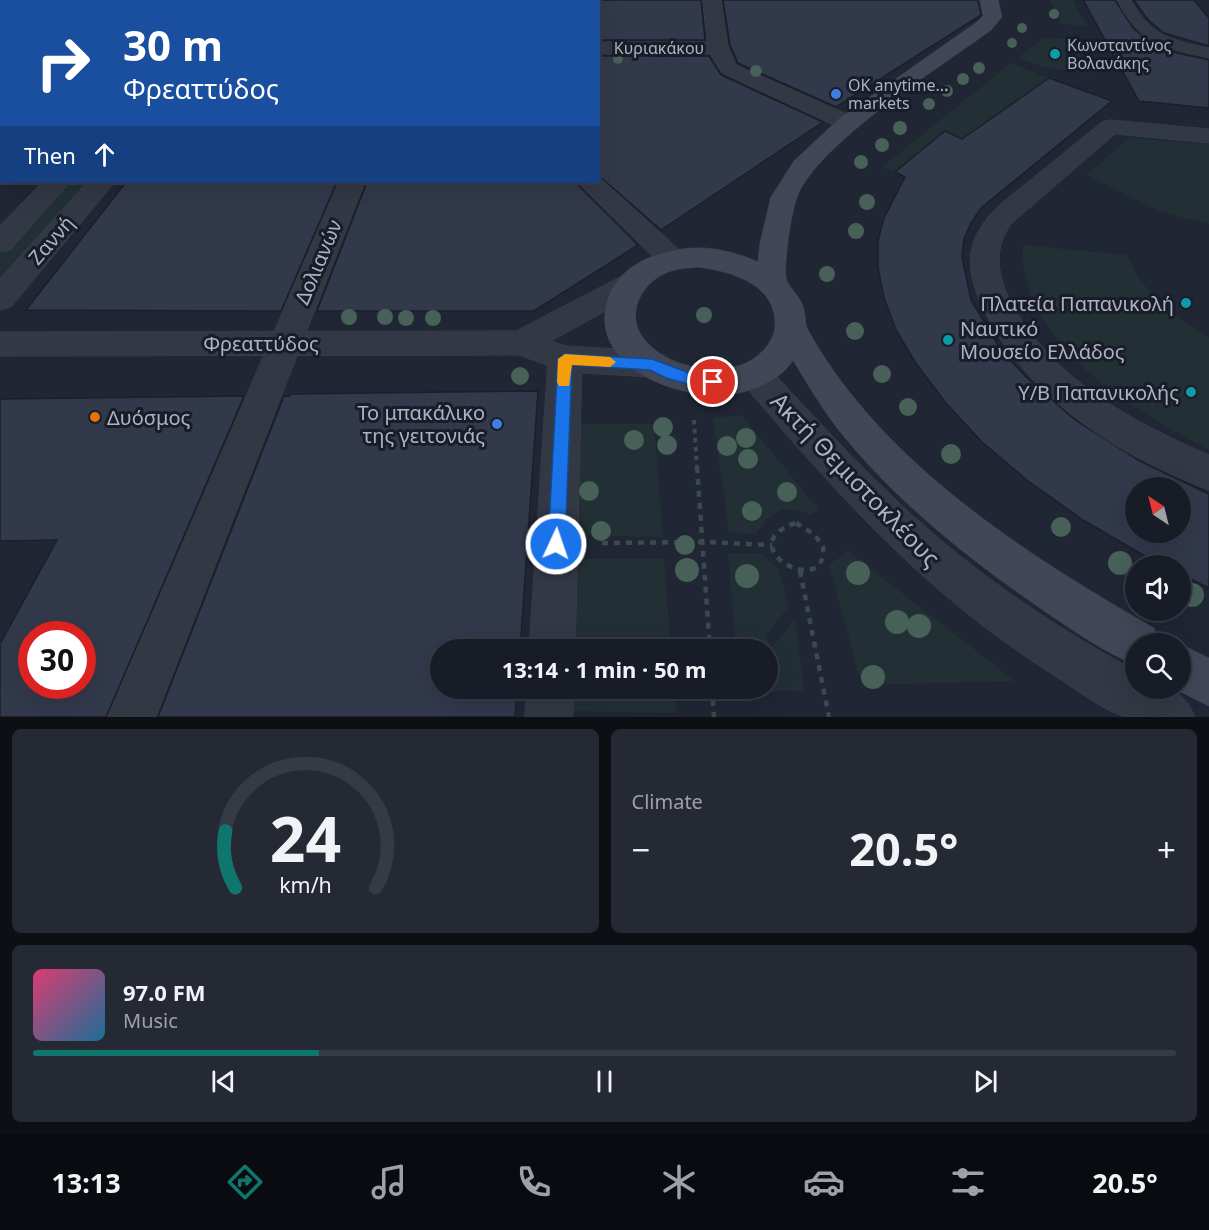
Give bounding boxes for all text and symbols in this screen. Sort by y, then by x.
text: 30 m [123,16,223,73]
icon: right [24,24,102,102]
place label: Κωνσταντίνος Βολανάκης [1067,34,1172,74]
street label: Κυριακάκου [614,37,704,59]
marker: Κωνσταντίνος Βολανάκης [1048,47,1062,61]
text: Φρεαττύδος [123,70,279,107]
place label: OK anytime... markets [848,74,948,114]
marker: OK anytime... markets [829,87,843,101]
icon: ahead [88,138,121,171]
text: Then [24,140,76,170]
street label: Ζαννή [22,210,80,270]
street label: Δολιανών [288,216,348,308]
place label: Πλατεία Παπανικολή [980,290,1174,317]
marker: Πλατεία Παπανικολή [1179,296,1193,310]
place label: Ναυτικό Μουσείο Ελλάδος [960,315,1125,365]
street label: Φρεαττύδος [203,330,319,357]
marker: Ναυτικό Μουσείο Ελλάδος [941,333,955,347]
pin [687,356,738,407]
icon: arrive [696,365,729,398]
place label: Υ/Β Παπανικολής [1018,379,1179,406]
street label: Ακτή Θεμιστοκλέους [764,385,948,573]
marker: Υ/Β Παπανικολής [1184,385,1198,399]
place label: Το μπακάλικο της γειτονιάς [357,399,485,449]
place label: Δυόσμος [107,404,191,431]
marker: Δυόσμος [88,410,102,424]
marker: Το μπακάλικο της γειτονιάς [490,417,504,431]
north arrow [1125,477,1191,543]
map controls [1125,477,1191,699]
position arrow [524,512,588,576]
button: sound [1125,555,1191,621]
speed limit sign: 30 [18,621,96,699]
button: search [1125,633,1191,699]
text: 13:14 · 1 min · 50 m [502,654,706,684]
text: Climate [632,788,703,815]
text: 24 [270,795,341,880]
text: 20.5° [849,818,958,879]
text: − [632,827,650,872]
text: + [1157,827,1176,872]
text: km/h [279,870,332,899]
text: 97.0 FM [123,977,205,1007]
text: Music [123,1007,178,1034]
icon: previous [207,1065,240,1098]
icon: pause [588,1065,621,1098]
icon: next [969,1065,1002,1098]
icon: directions [224,1161,266,1203]
icon: music [368,1161,410,1203]
icon: phone [513,1161,555,1203]
icon: climate [658,1161,700,1203]
icon: car [803,1161,845,1203]
icon: filters [947,1161,989,1203]
text: 13:13 [51,1164,121,1201]
text: 20.5° [1092,1164,1158,1201]

